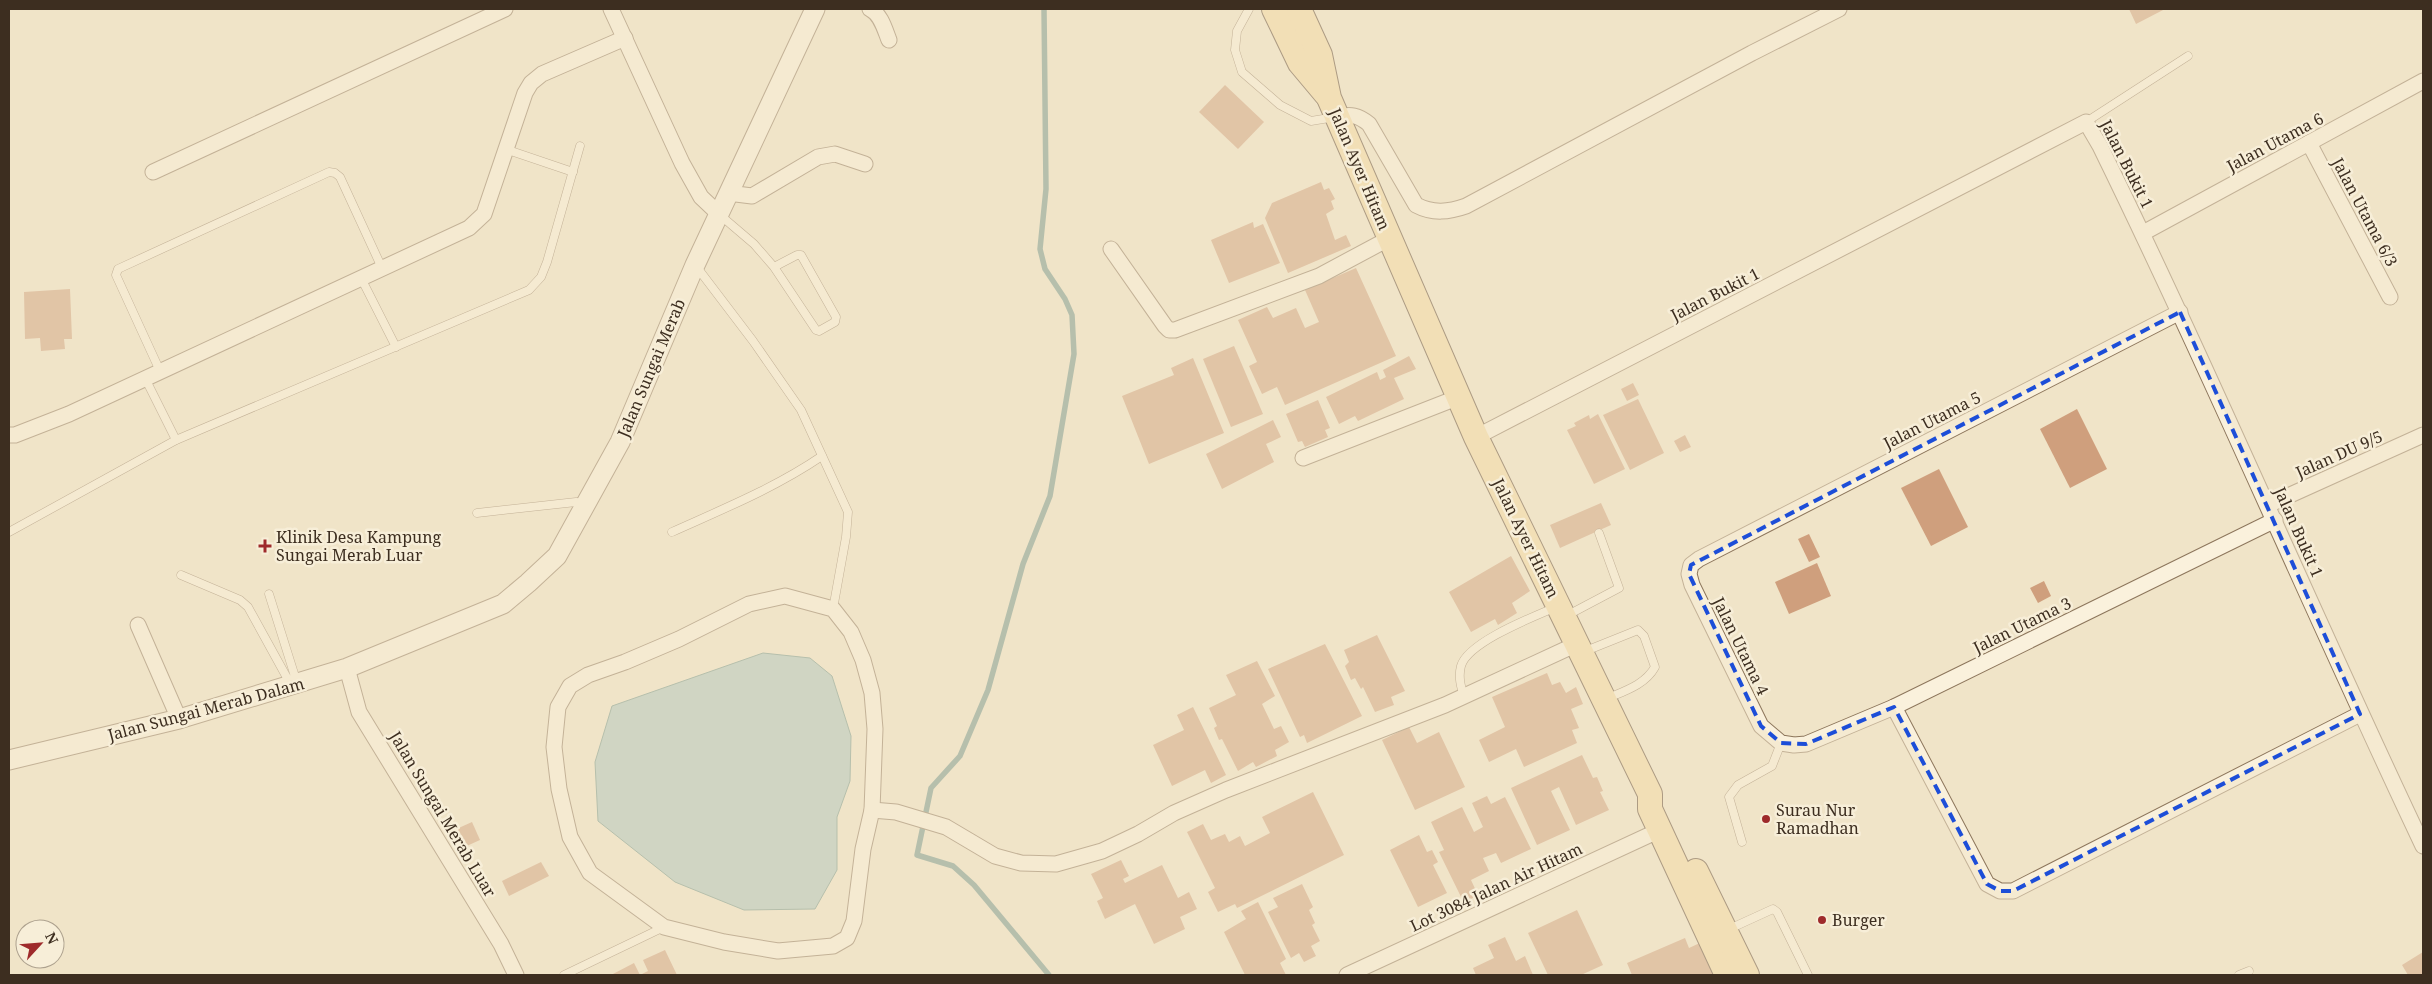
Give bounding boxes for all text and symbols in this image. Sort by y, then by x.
street label: Jalan Ayer Hitam [1324,104,1396,233]
street label: Jalan Utama 6 [2222,107,2327,177]
street label: Jalan Bukit 1 [2095,115,2159,212]
street label: Jalan Utama 6/3 [2327,153,2403,270]
street label: Jalan Bukit 1 [1666,262,1763,326]
street label: Jalan Sungai Merab [611,295,690,442]
street label: Jalan Utama 5 [1879,386,1984,454]
street label: Jalan DU 9/5 [2291,425,2386,483]
street label: Jalan Ayer Hitam [1487,474,1564,601]
street label: Jalan Bukit 1 [2269,482,2329,581]
place label: Klinik Desa Kampung Sungai Merab Luar [276,526,441,566]
marker: Klinik Desa Kampung Sungai Merab Luar [258,539,272,553]
street label: Jalan Utama 4 [1707,592,1774,699]
street label: Jalan Utama 3 [1968,592,2075,659]
street label: Jalan Sungai Merab Dalam [104,672,307,746]
street label: Jalan Sungai Merab Luar [384,726,502,901]
place label: Surau Nur Ramadhan [1776,799,1859,839]
marker: Surau Nur Ramadhan [1760,813,1772,825]
street label: Lot 3084 Jalan Air Hitam [1406,837,1586,937]
place label: Burger [1832,909,1885,931]
marker: Burger [1816,914,1828,926]
north arrow [15,919,65,969]
text: N [41,929,63,947]

